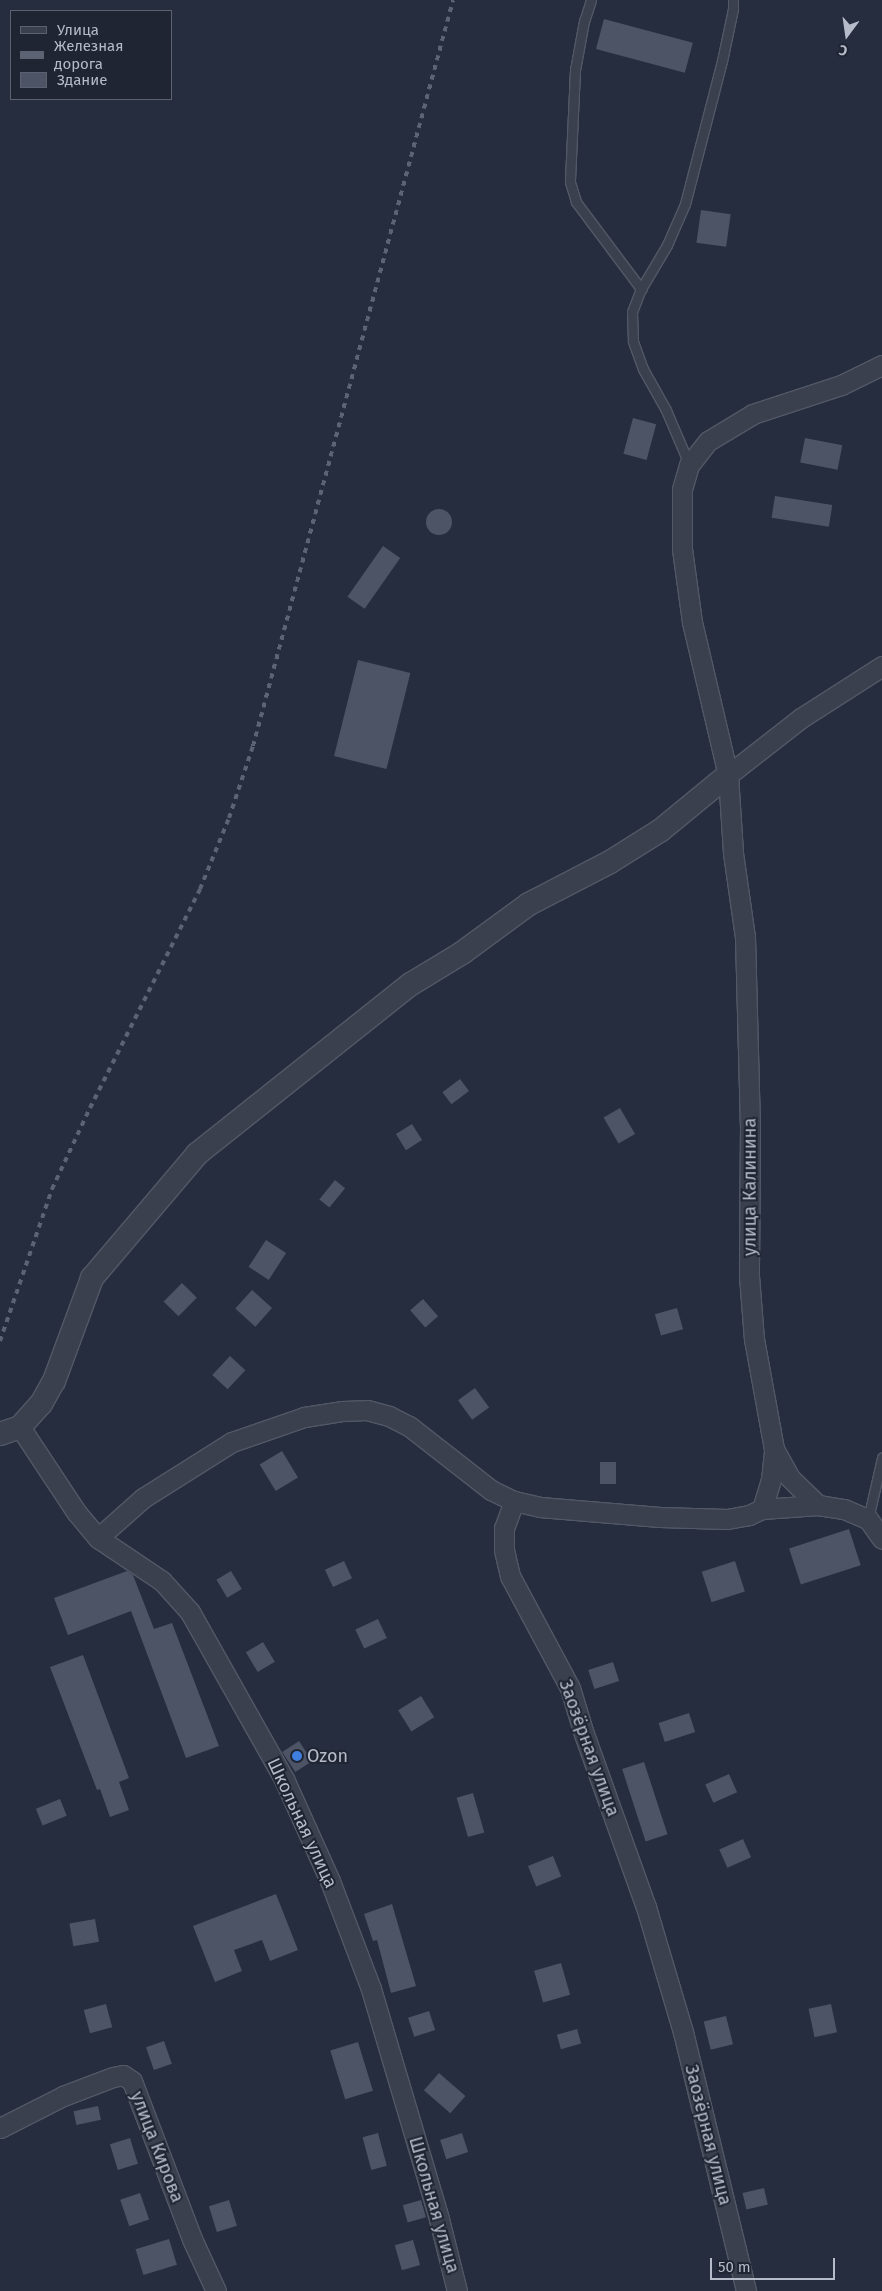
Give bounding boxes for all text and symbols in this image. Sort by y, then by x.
legend [10,10,172,100]
north arrow [822,10,872,60]
text: Улица [57,21,99,39]
text: Железная дорога [54,37,123,73]
text: С [837,41,849,59]
text: Здание [57,71,107,89]
street label: улица Калинина [739,1118,761,1256]
street label: Заозёрная улица [554,1677,624,1819]
place label: Ozon [307,1745,348,1767]
marker: Ozon [291,1750,303,1762]
street label: Школьная улица [262,1754,342,1892]
street label: Заозёрная улица [680,2063,736,2207]
street label: улица Кирова [126,2088,188,2206]
street label: Школьная улица [404,2134,464,2276]
scale bar [712,2248,837,2280]
text: 50 m [718,2258,751,2276]

